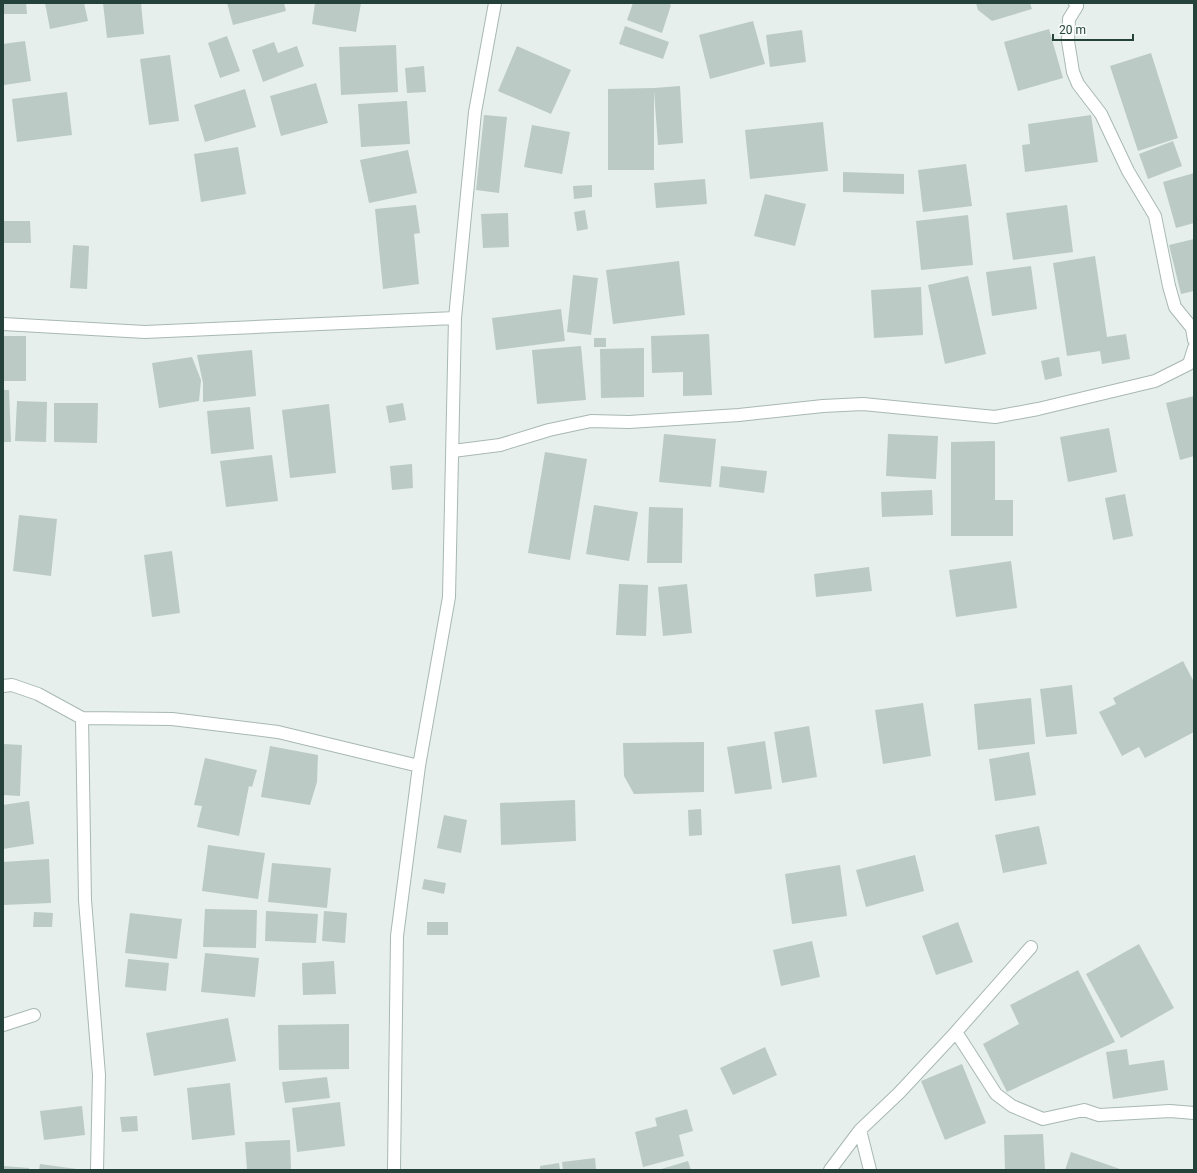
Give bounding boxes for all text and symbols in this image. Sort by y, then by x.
scale bar [1053,16,1133,42]
text: 20 m [1059,23,1086,37]

